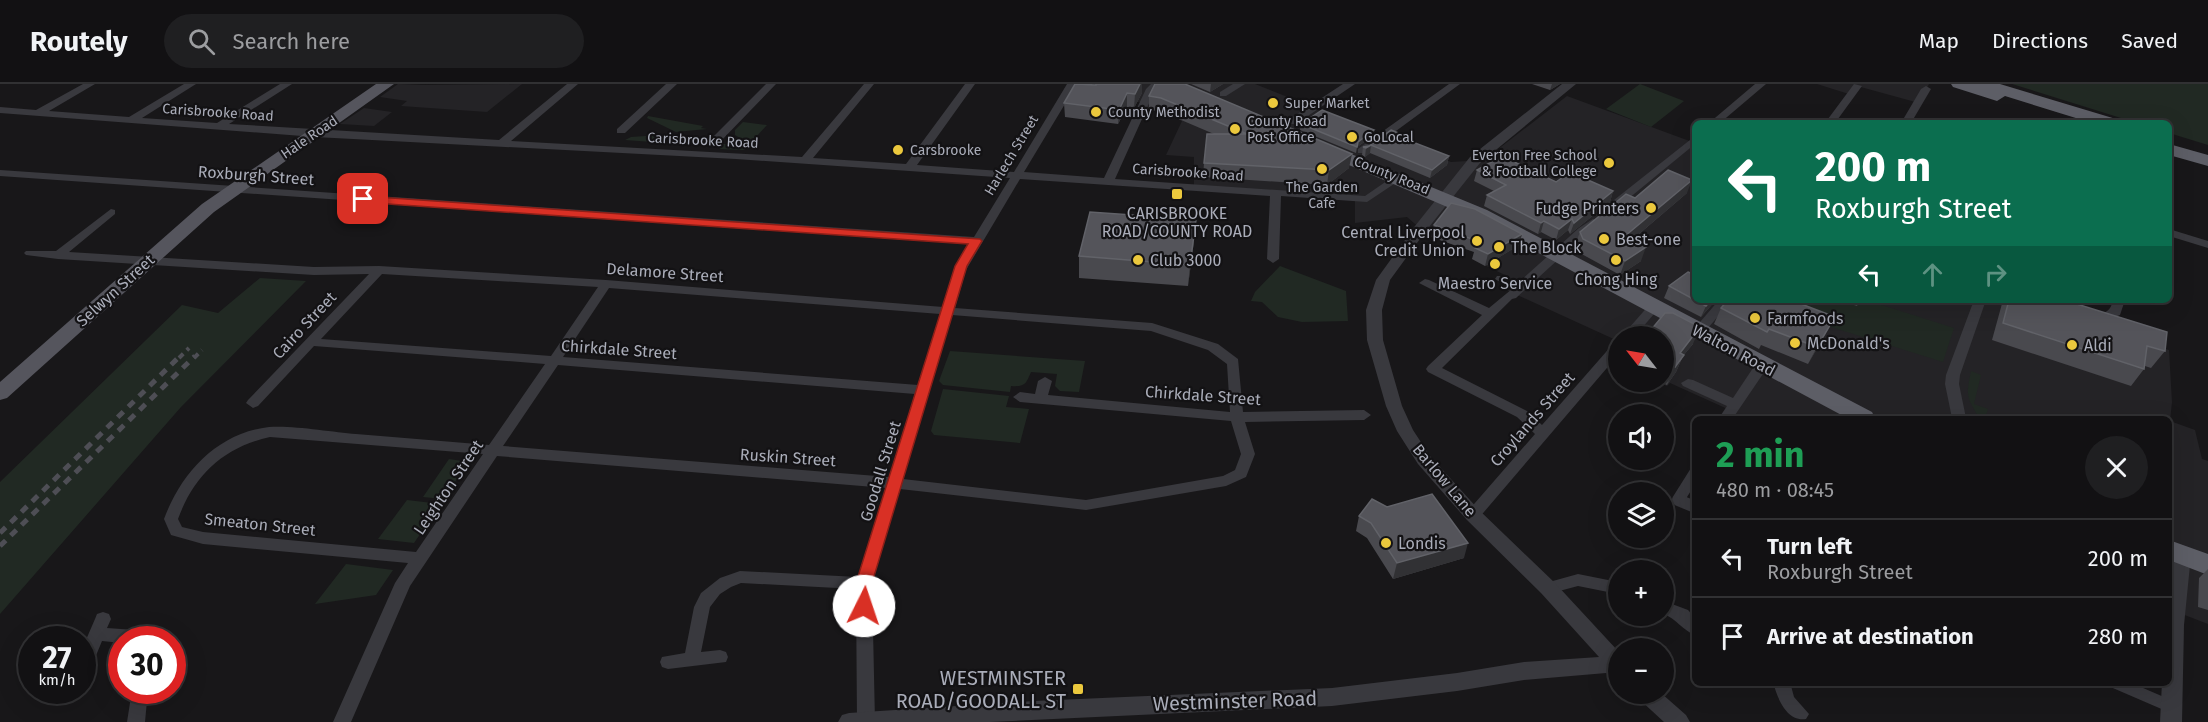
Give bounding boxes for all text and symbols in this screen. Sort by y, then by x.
search box [164,14,584,68]
text: Routely [30,25,128,58]
icon: search [185,25,218,58]
text: Search here [233,28,350,55]
text: Map [1919,28,1959,54]
text: Directions [1992,28,2088,54]
text: Saved [2121,28,2178,54]
place label: Super Market [1285,95,1370,112]
marker: Super Market [1266,96,1280,110]
street label: Carisbrooke Road [162,100,274,125]
place label: County Methodist [1108,104,1220,121]
marker: County Methodist [1089,105,1103,119]
street label: Harlech Street [981,111,1043,199]
street label: Hale Road [278,112,341,163]
place label: County Road Post Office [1247,113,1327,146]
marker: County Road Post Office [1228,122,1242,136]
street label: Carisbrooke Road [647,129,759,152]
place label: GoLocal [1364,129,1414,146]
marker: GoLocal [1345,130,1359,144]
place label: Carsbrooke [910,142,981,159]
text: 200 m [1815,142,1931,192]
marker: Carsbrooke [891,143,905,157]
icon: left [1716,144,1794,222]
place label: Everton Free School & Football College [1472,147,1597,180]
street label: County Road [1352,153,1432,198]
marker: Everton Free School & Football College [1602,156,1616,170]
street label: Carisbrooke Road [1132,160,1244,185]
street label: Roxburgh Street [197,162,315,189]
marker: The Garden Cafe [1315,162,1329,176]
pin [337,173,388,224]
place label: The Garden Cafe [1286,179,1358,212]
icon: arrive [346,182,379,215]
marker: CARISBROOKE ROAD/COUNTY ROAD [1170,187,1184,201]
text: Roxburgh Street [1815,193,2012,225]
place label: Fudge Printers [1535,199,1639,218]
marker: Fudge Printers [1644,201,1658,215]
place label: CARISBROOKE ROAD/COUNTY ROAD [1102,204,1252,241]
place label: Central Liverpool Credit Union [1341,223,1465,260]
place label: Best-one [1616,230,1681,249]
marker: Best-one [1597,232,1611,246]
marker: Central Liverpool Credit Union [1470,234,1484,248]
place label: The Block [1511,238,1582,257]
marker: The Block [1492,240,1506,254]
street label: Selwyn Street [72,250,158,330]
place label: Club 3000 [1150,251,1221,270]
marker: Club 3000 [1131,253,1145,267]
marker: Chong Hing [1609,253,1623,267]
marker: Maestro Service [1488,257,1502,271]
icon: left [1853,258,1886,291]
icon: ahead [1916,258,1949,291]
icon: right [1979,258,2012,291]
street label: Delamore Street [606,259,724,286]
place label: Chong Hing [1575,270,1658,289]
place label: Maestro Service [1438,274,1552,293]
street label: Cairo Street [269,288,340,363]
place label: Farmfoods [1767,309,1843,328]
marker: Farmfoods [1748,311,1762,325]
street label: Walton Road [1689,321,1779,380]
north arrow [1608,326,1674,392]
map controls [1608,326,1674,704]
place label: McDonald's [1807,334,1890,353]
street label: Chirkdale Street [560,336,678,363]
marker: McDonald's [1788,336,1802,350]
place label: Aldi [2084,336,2112,355]
marker: Aldi [2065,338,2079,352]
street label: Croylands Street [1486,368,1579,470]
street label: Chirkdale Street [1144,382,1262,409]
button: sound [1608,404,1674,470]
street label: Goodall Street [856,418,905,524]
text: 2 min [1716,433,1805,477]
street label: Leighton Street [410,436,487,538]
button: close [2085,436,2148,499]
street label: Barlow Lane [1409,440,1480,520]
street label: Ruskin Street [739,445,837,470]
text: 480 m · 08:45 [1716,478,1834,502]
button: layers [1608,482,1674,548]
street label: Smeaton Street [203,509,317,540]
text: Turn left [1767,533,1852,560]
place label: Londis [1398,534,1446,553]
marker: Londis [1379,536,1393,550]
icon: left [1716,542,1749,575]
text: 200 m [2088,545,2148,572]
button: + [1608,560,1674,626]
text: Roxburgh Street [1767,560,1913,584]
position arrow [832,574,896,638]
icon: arrive [1716,620,1749,653]
text: Arrive at destination [1767,623,1974,650]
text: 280 m [2088,623,2148,650]
speed limit sign: 30 [108,626,186,704]
button: − [1608,638,1674,704]
text: 27 [42,640,72,676]
place label: WESTMINSTER ROAD/GOODALL ST [896,666,1067,713]
text: km/h [38,671,76,689]
marker: WESTMINSTER ROAD/GOODALL ST [1071,682,1085,696]
street label: Westminster Road [1152,686,1318,716]

